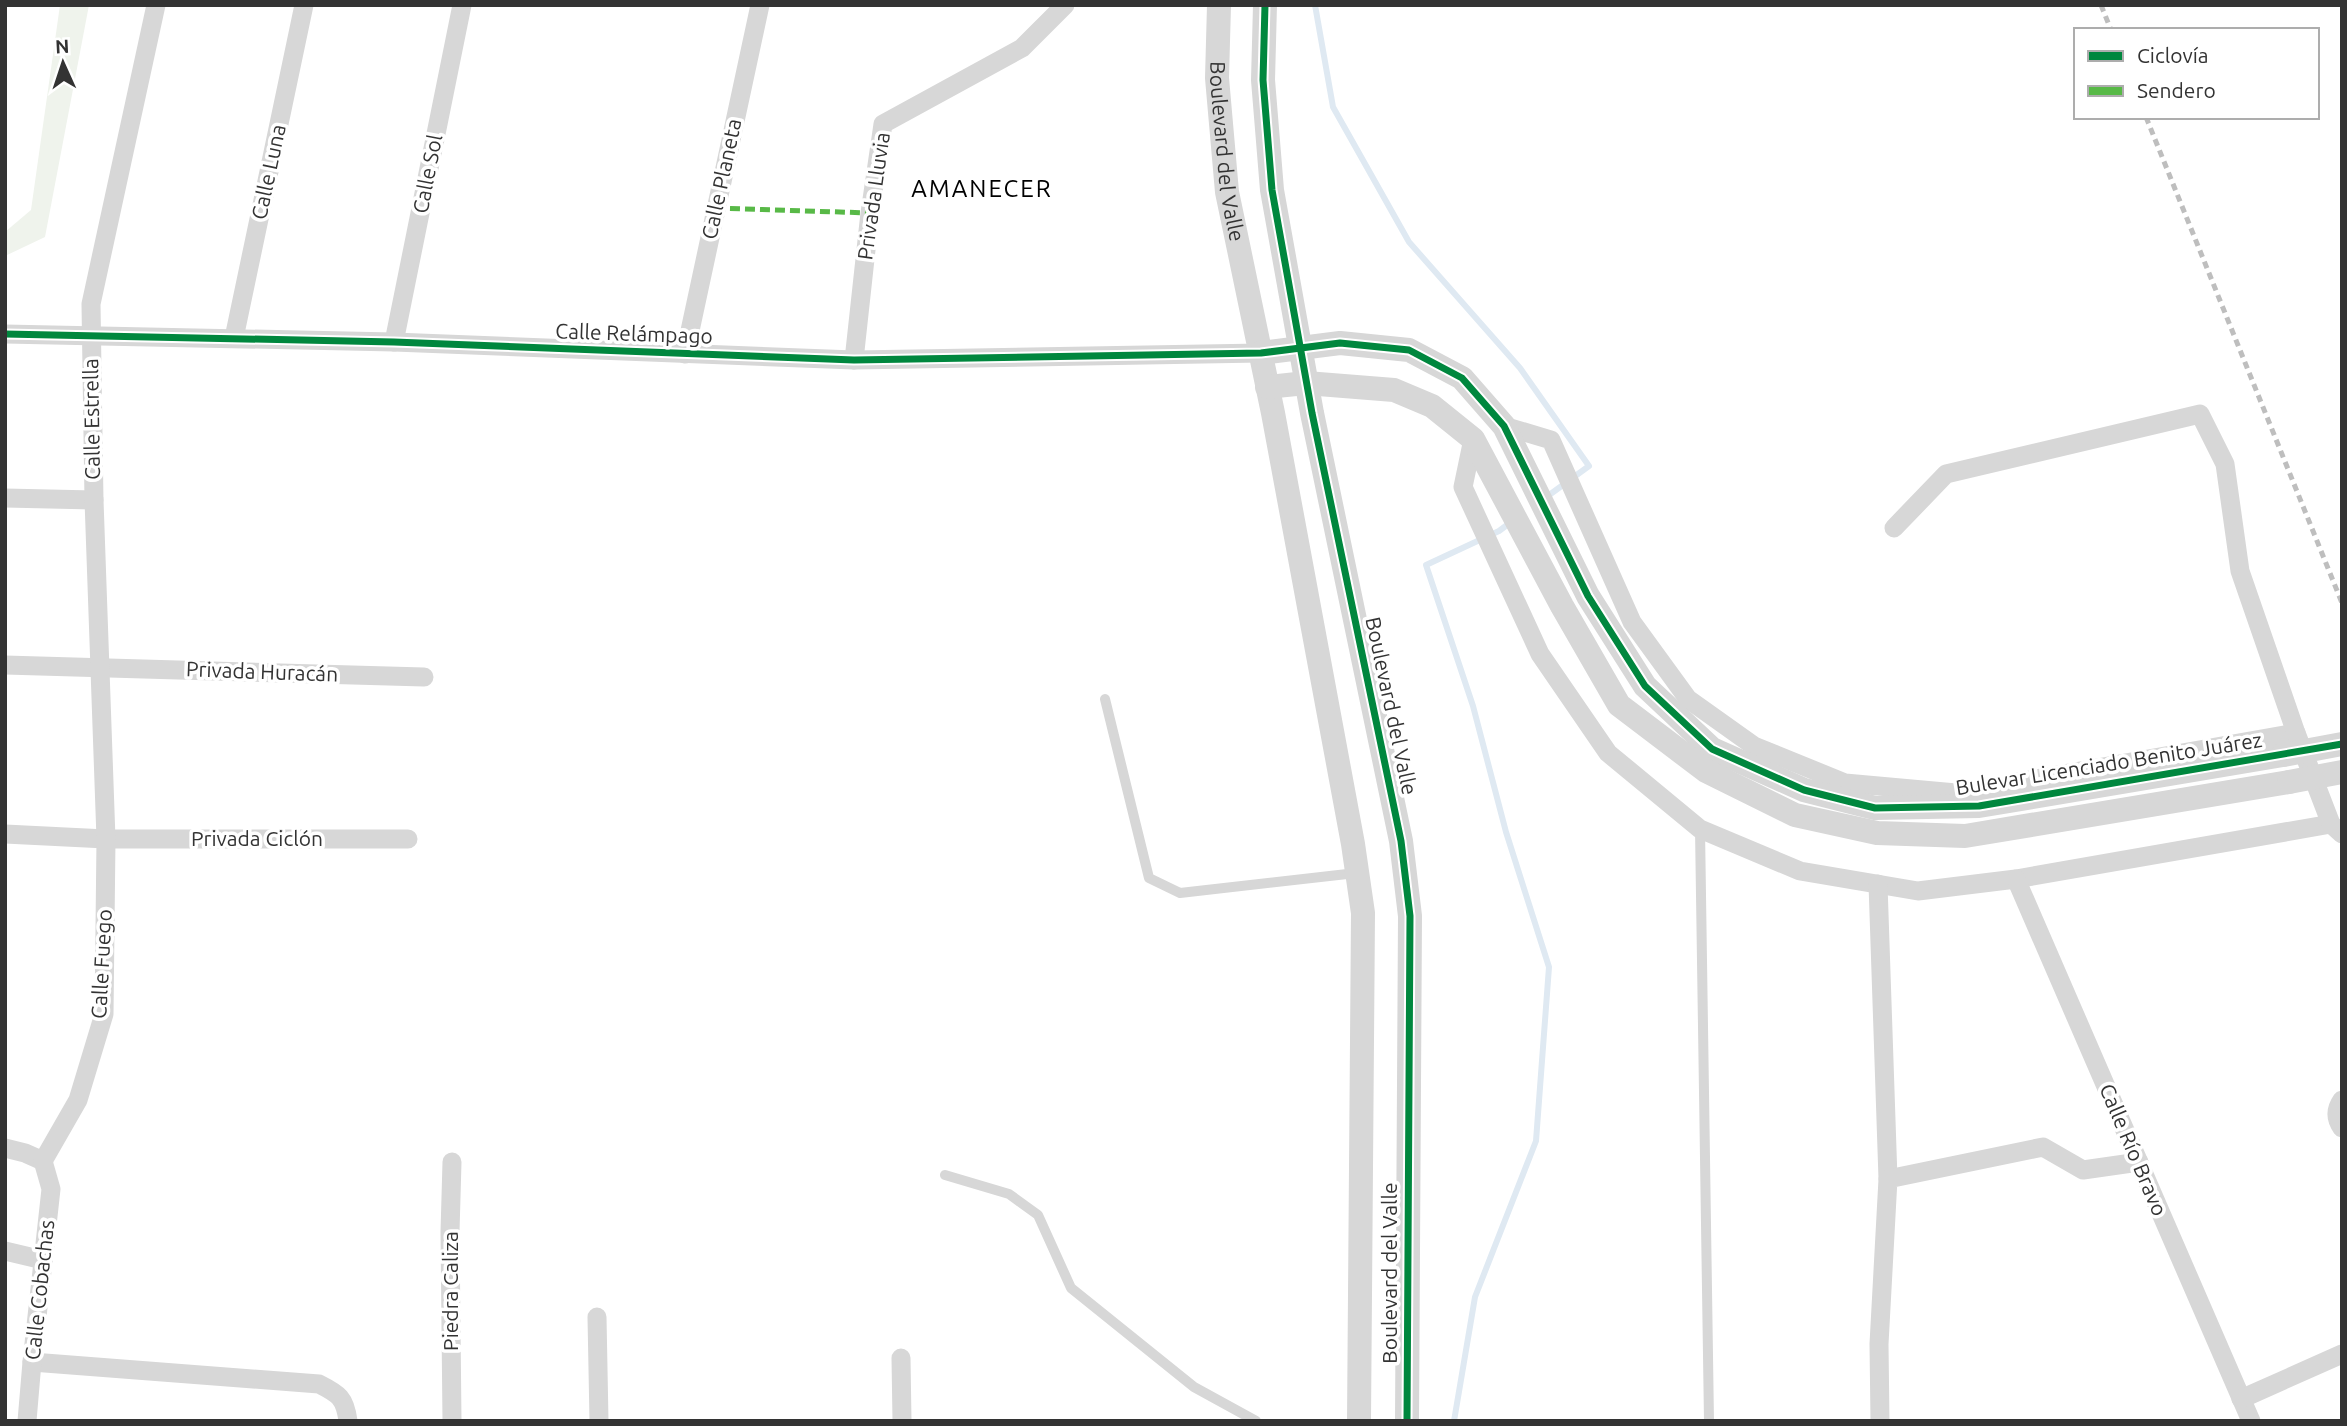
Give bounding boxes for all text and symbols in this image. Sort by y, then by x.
north arrow [28,28,98,98]
legend [2074,28,2319,119]
text: N [54,35,70,57]
text: Ciclovía [2137,43,2209,67]
street label: Boulevard del Valle [1206,61,1250,243]
text: Sendero [2137,78,2216,102]
street label: Calle Planeta [697,116,746,241]
street label: Calle Luna [246,122,290,222]
street label: Privada Lluvia [852,130,894,261]
street label: Calle Sol [408,132,446,215]
district label: AMANECER [911,175,1053,202]
street label: Calle Relámpago [555,318,713,348]
street label: Calle Estrella [78,358,104,480]
street label: Boulevard del Valle [1361,615,1423,797]
street label: Privada Huracán [185,656,339,686]
street label: Bulevar Licenciado Benito Juárez [1954,727,2264,799]
street label: Privada Ciclón [191,826,323,850]
street label: Calle Fuego [86,909,116,1019]
street label: Calle Río Bravo [2095,1080,2173,1219]
street label: Boulevard del Valle [1377,1182,1401,1364]
street label: Calle Cobachas [20,1219,58,1361]
street label: Piedra Caliza [438,1231,462,1351]

